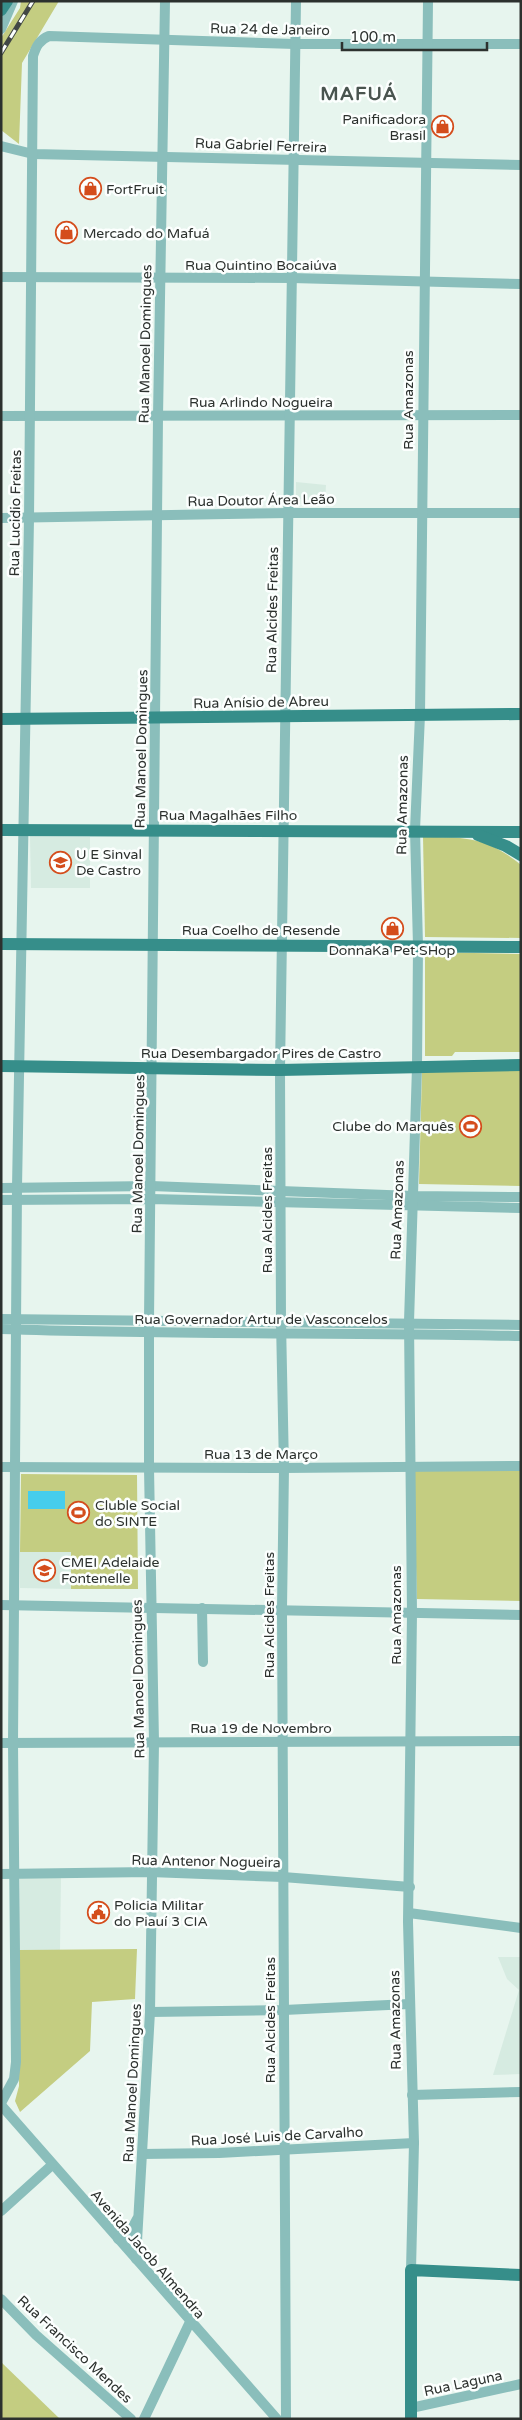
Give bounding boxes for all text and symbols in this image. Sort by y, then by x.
street label: Rua 24 de Janeiro [210,20,330,39]
scale bar [342,20,487,52]
text: 100 m [350,28,396,46]
district label: MAFUÁ [320,82,398,105]
place label: Panificadora Brasil [342,111,426,144]
shop icon: Panificadora Brasil [430,115,454,139]
street label: Rua Gabriel Ferreira [195,135,327,156]
shop icon: FortFruit [78,177,102,201]
place label: FortFruit [106,181,165,198]
shop icon: Mercado do Mafuá [55,221,79,245]
place label: Mercado do Mafuá [83,225,210,242]
street label: Rua Quintino Bocaiúva [185,257,337,274]
street label: Rua Manoel Domingues [136,264,155,424]
street label: Rua Amazonas [400,350,417,450]
street label: Rua Arlindo Nogueira [189,394,333,411]
street label: Rua Lucidio Freitas [6,449,25,576]
street label: Rua Doutor Área Leão [187,491,335,510]
street label: Rua Alcides Freitas [263,546,282,673]
street label: Rua Manoel Domingues [132,669,151,829]
street label: Rua Anísio de Abreu [193,693,329,712]
street label: Rua Amazonas [393,755,412,855]
street label: Rua Magalhães Filho [159,807,297,824]
place label: U E Sinval De Castro [76,846,142,879]
school or university icon: U E Sinval De Castro [48,850,72,874]
shop icon: DonnaKa Pet SHop [380,916,404,940]
street label: Rua Coelho de Resende [182,922,340,939]
place label: DonnaKa Pet SHop [329,942,456,959]
street label: Rua Desembargador Pires de Castro [141,1045,381,1062]
street label: Rua Manoel Domingues [129,1074,148,1234]
sports icon: Clube do Marquês [458,1114,482,1138]
place label: Clube do Marquês [332,1118,454,1135]
street label: Rua Alcides Freitas [259,1146,276,1273]
street label: Rua Amazonas [387,1160,408,1260]
street label: Rua Governador Artur de Vasconcelos [134,1311,388,1328]
street label: Rua 13 de Março [204,1446,318,1463]
place label: Cluble Social do SINTE [95,1497,180,1530]
sports icon: Cluble Social do SINTE [67,1501,91,1525]
street label: Rua Alcides Freitas [261,1551,278,1678]
place label: CMEI Adelaide Fontenelle [61,1554,160,1587]
school or university icon: CMEI Adelaide Fontenelle [33,1558,57,1582]
street label: Rua Amazonas [388,1565,405,1665]
street label: Rua Manoel Domingues [129,1599,148,1759]
street label: Rua 19 de Novembro [190,1720,332,1737]
street label: Rua Antenor Nogueira [131,1852,281,1871]
place label: Policia Militar do Piauí 3 CIA [114,1897,208,1930]
public building icon: Policia Militar do Piauí 3 CIA [86,1901,110,1925]
street label: Rua Alcides Freitas [262,1956,279,2083]
street label: Rua Amazonas [386,1970,405,2070]
street label: Rua Manoel Domingues [120,2003,145,2163]
street label: Rua José Luis de Carvalho [190,2123,364,2150]
street label: Avenida Jacob Almendra [87,2186,208,2322]
street label: Rua Francisco Mendes [14,2292,136,2407]
street label: Rua Laguna [422,2367,504,2400]

